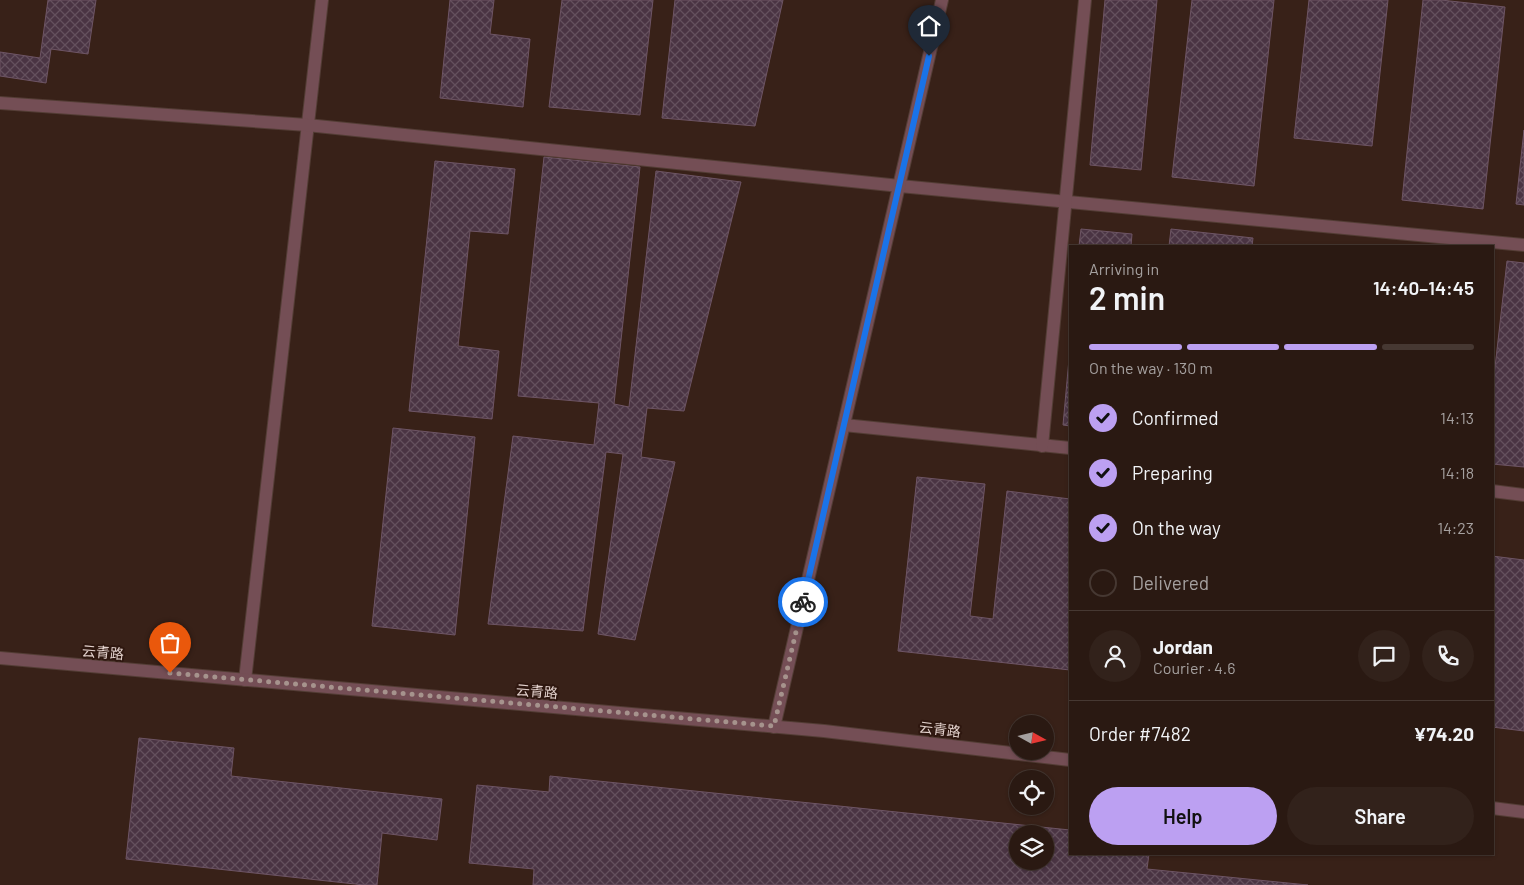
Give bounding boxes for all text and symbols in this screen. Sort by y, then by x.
pin [908,5,950,56]
icon: home [915,12,943,40]
text: Arriving in [1089,259,1159,278]
text: 14:40–14:45 [1373,276,1474,299]
text: 2 min [1089,278,1165,316]
text: On the way · 130 m [1089,358,1213,377]
icon: check [1089,404,1117,432]
text: Confirmed [1132,406,1219,429]
text: 14:13 [1440,408,1474,427]
icon: check [1089,459,1117,487]
text: Preparing [1132,461,1213,484]
text: 14:18 [1440,463,1474,482]
icon: check [1089,514,1117,542]
text: On the way [1132,516,1221,539]
text: 14:23 [1437,518,1474,537]
text: Delivered [1132,571,1209,594]
courier [778,577,828,627]
icon: bike [789,588,817,616]
pin [149,622,191,673]
icon: bag [156,629,184,657]
button: person [1089,630,1141,682]
button: chat [1358,630,1410,682]
button: phone [1422,630,1474,682]
text: Jordan [1153,635,1213,658]
street label: 云青路 [81,642,125,662]
text: Courier · 4.6 [1153,658,1236,677]
street label: 云青路 [515,681,559,701]
north arrow [1009,715,1054,760]
map controls [1009,715,1054,870]
street label: 云青路 [918,718,962,740]
text: Order #7482 [1089,722,1191,745]
text: ¥74.20 [1413,722,1474,745]
button: locate [1009,770,1054,815]
button: Help [1089,787,1277,845]
button: Share [1287,787,1474,845]
button: layers [1009,825,1054,870]

